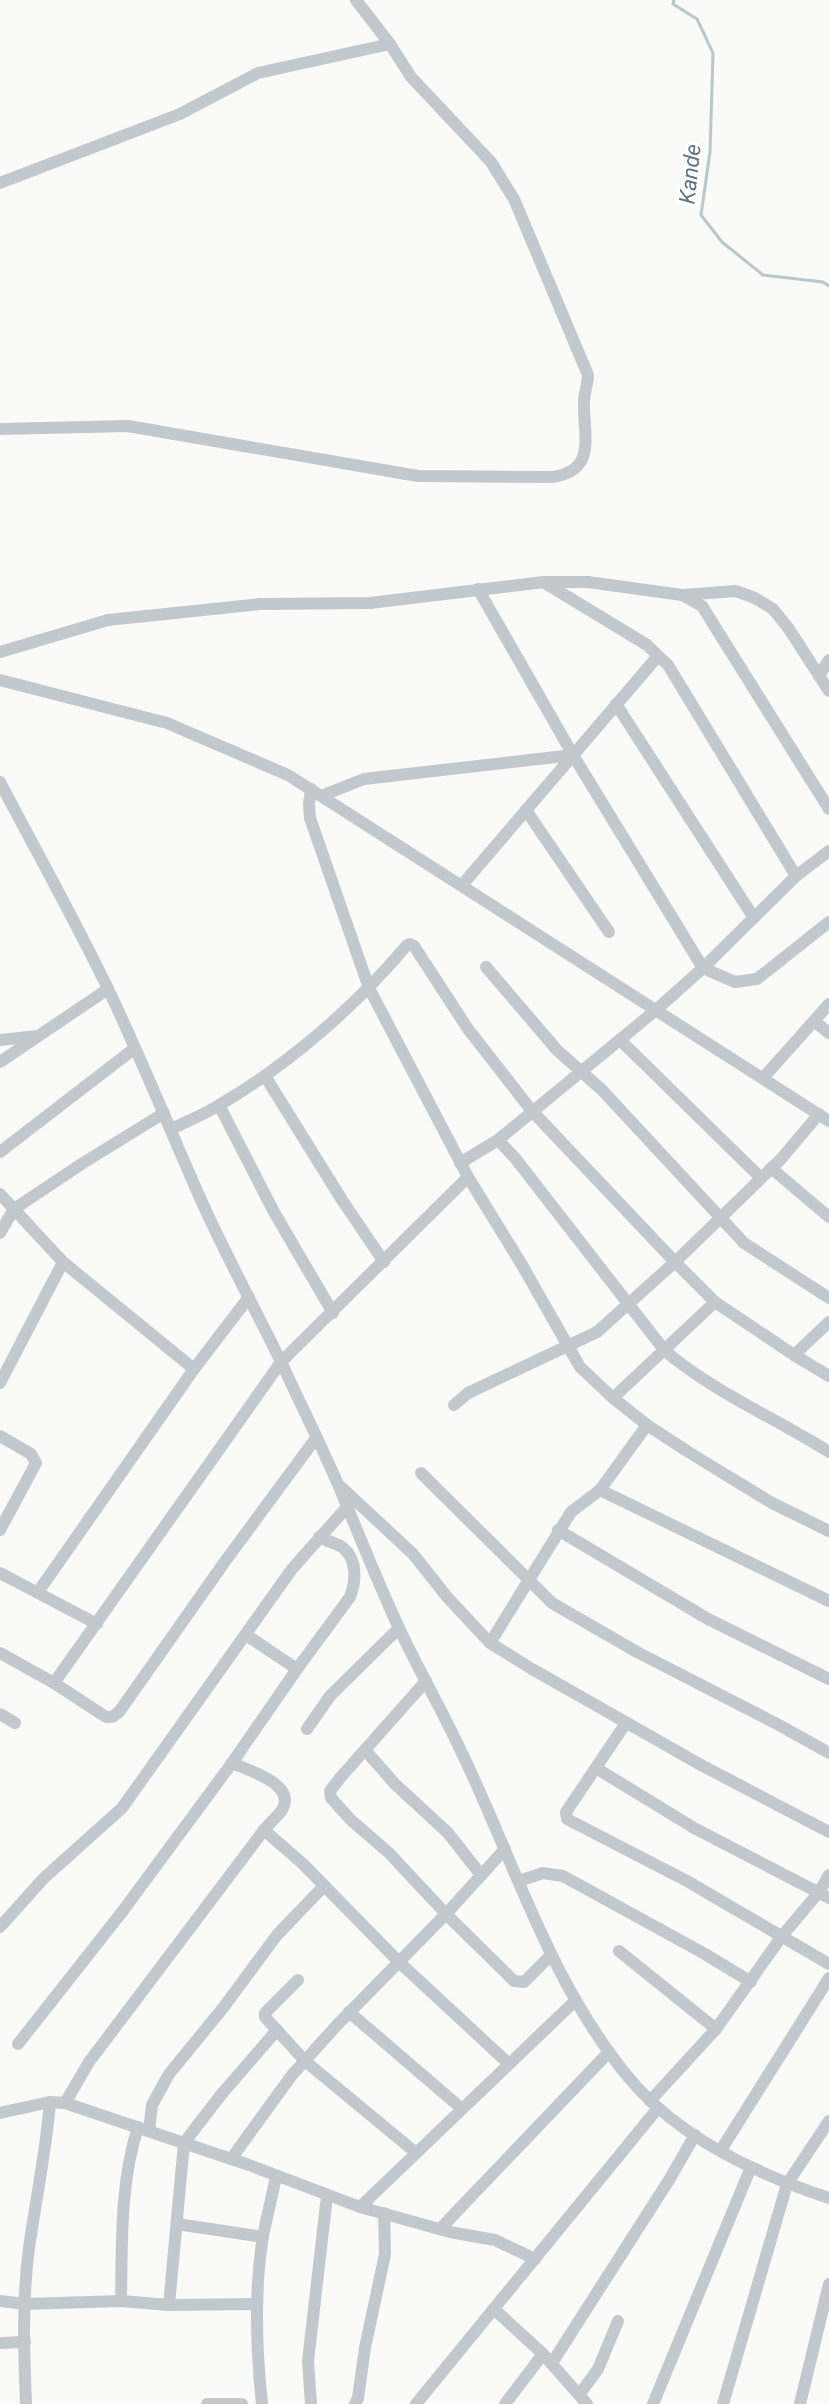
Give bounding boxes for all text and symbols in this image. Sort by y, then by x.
water label: Kande [674,143,706,205]

